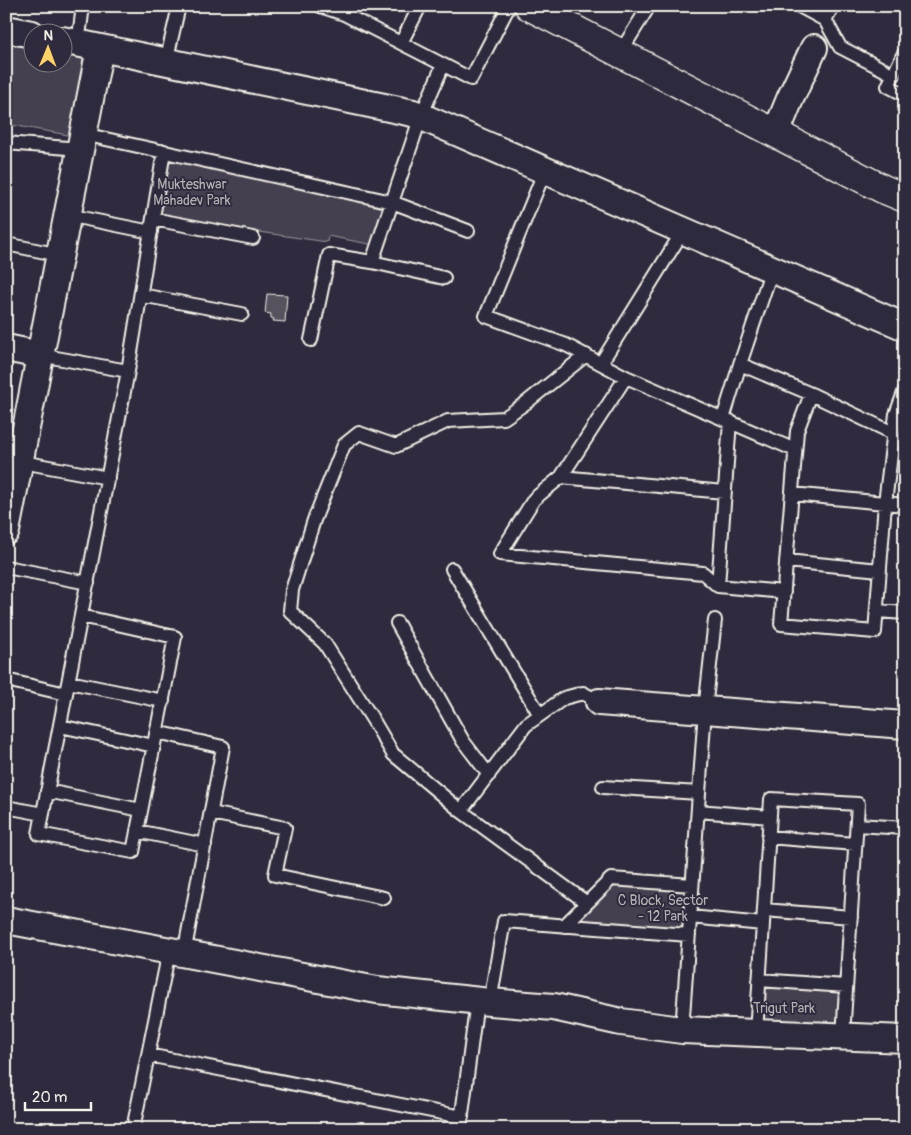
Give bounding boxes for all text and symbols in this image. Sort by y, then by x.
north arrow [22,22,72,72]
text: N [43,27,53,44]
park label: Mukteshwar Mahadev Park [153,176,231,209]
park label: C Block, Sector - 12 Park [618,892,708,925]
park label: Trigut Park [753,1000,815,1017]
scale bar [25,1080,91,1112]
text: 20 m [32,1088,67,1107]

